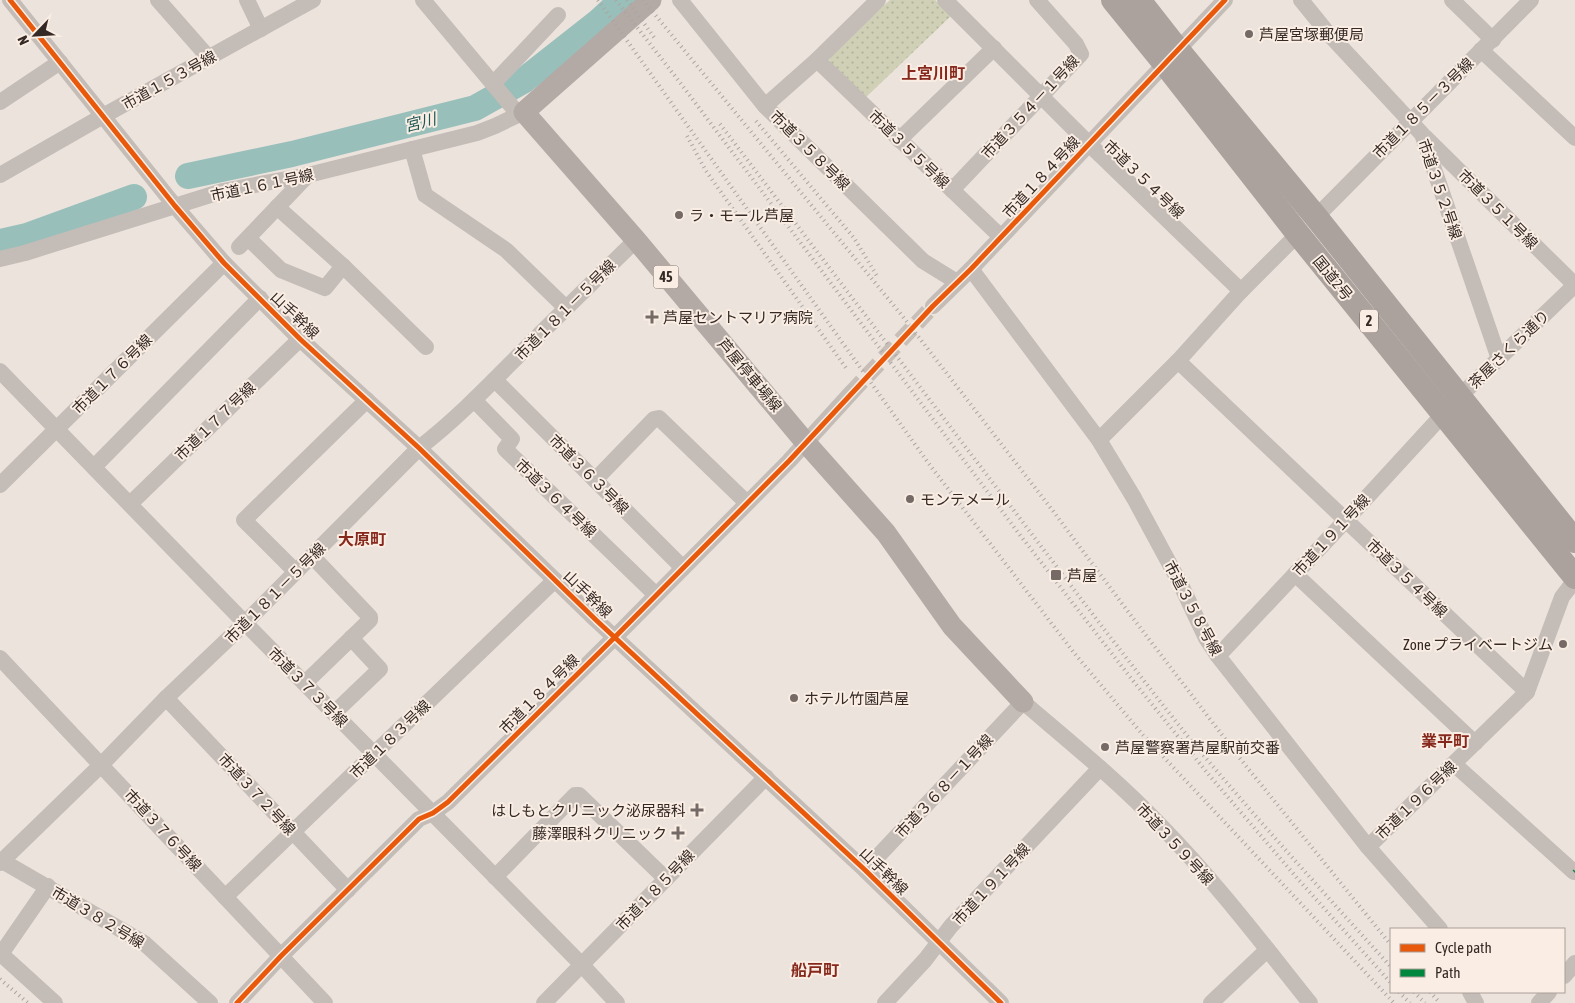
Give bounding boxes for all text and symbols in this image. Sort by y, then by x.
north arrow [10,10,60,60]
place label: 芦屋宮塚郵便局 [1259,26,1364,43]
marker: 芦屋宮塚郵便局 [1243,28,1255,40]
text: N [14,33,32,48]
street label: 市道１５３号線 [119,47,219,113]
street label: 市道３５４－１号線 [978,52,1082,162]
street label: 市道１８５－３号線 [1369,54,1477,162]
district label: 上宮川町 [901,64,965,82]
street label: 市道３５５号線 [865,106,953,192]
street label: 市道３５８号線 [767,107,853,193]
water label: 宮川 [402,109,440,135]
street label: 市道１８４号線 [999,133,1083,221]
street label: 市道３５４号線 [1100,136,1188,222]
street label: 市道３５２号線 [1415,137,1465,241]
street label: 市道１６１号線 [209,166,315,204]
street label: 市道３５１号線 [1455,166,1541,252]
place label: ラ・モール芦屋 [689,207,794,224]
marker: ラ・モール芦屋 [673,209,685,221]
street label: 国道2号 [1310,252,1356,304]
street label: 市道１８１－５号線 [511,256,619,364]
road number: 45 [654,266,678,288]
street label: 山手幹線 [268,288,322,342]
street label: 茶屋さくら通り [1465,306,1553,392]
place label: 芦屋セントマリア病院 [663,309,813,326]
marker: 芦屋セントマリア病院 [645,310,659,324]
road number: 2 [1360,310,1378,332]
street label: 市道１７６号線 [69,331,155,417]
street label: 芦屋停車場線 [715,335,785,415]
street label: 市道１７７号線 [171,378,259,464]
street label: 市道３６３号線 [546,431,632,517]
street label: 市道３６４号線 [512,455,600,541]
place label: モンテメール [920,491,1010,508]
street label: 市道１９１号線 [1289,491,1373,579]
marker: モンテメール [904,493,916,505]
district label: 大原町 [338,530,386,548]
street label: 市道３５４号線 [1363,535,1451,621]
street label: 市道１８１－５号線 [221,539,329,647]
street label: 市道３５８号線 [1161,558,1225,658]
street label: 山手幹線 [561,567,615,621]
place label: 芦屋 [1067,567,1097,584]
marker: 芦屋 [1049,568,1063,582]
place label: Zone プライベートジム [1403,636,1553,653]
marker: Zone プライベートジム [1557,638,1569,650]
street label: 市道３７３号線 [265,644,351,730]
street label: 市道１８４号線 [496,651,582,737]
place label: ホテル竹園芦屋 [804,690,909,707]
marker: ホテル竹園芦屋 [788,692,800,704]
street label: 市道１８３号線 [346,696,434,782]
street label: 市道３６８－１号線 [892,731,996,841]
district label: 業平町 [1421,732,1469,750]
place label: 芦屋警察署芦屋駅前交番 [1115,739,1280,756]
marker: 芦屋警察署芦屋駅前交番 [1099,741,1111,753]
street label: 市道３７２号線 [215,750,299,838]
street label: 市道１９６号線 [1372,757,1460,843]
street label: 市道３７６号線 [121,786,205,874]
street label: 市道３５９号線 [1133,800,1217,888]
place label: はしもとクリニック泌尿器科 [491,802,686,819]
marker: はしもとクリニック泌尿器科 [690,803,704,817]
place label: 藤澤眼科クリニック [532,825,667,842]
marker: 藤澤眼科クリニック [671,826,685,840]
street label: 市道１９１号線 [949,840,1033,928]
street label: 山手幹線 [857,844,911,898]
street label: 市道１８５号線 [612,846,698,934]
street label: 市道３８２号線 [49,883,147,951]
legend [1390,928,1565,993]
text: Cycle path [1435,939,1492,956]
district label: 船戸町 [791,961,839,979]
text: Path [1435,964,1461,981]

